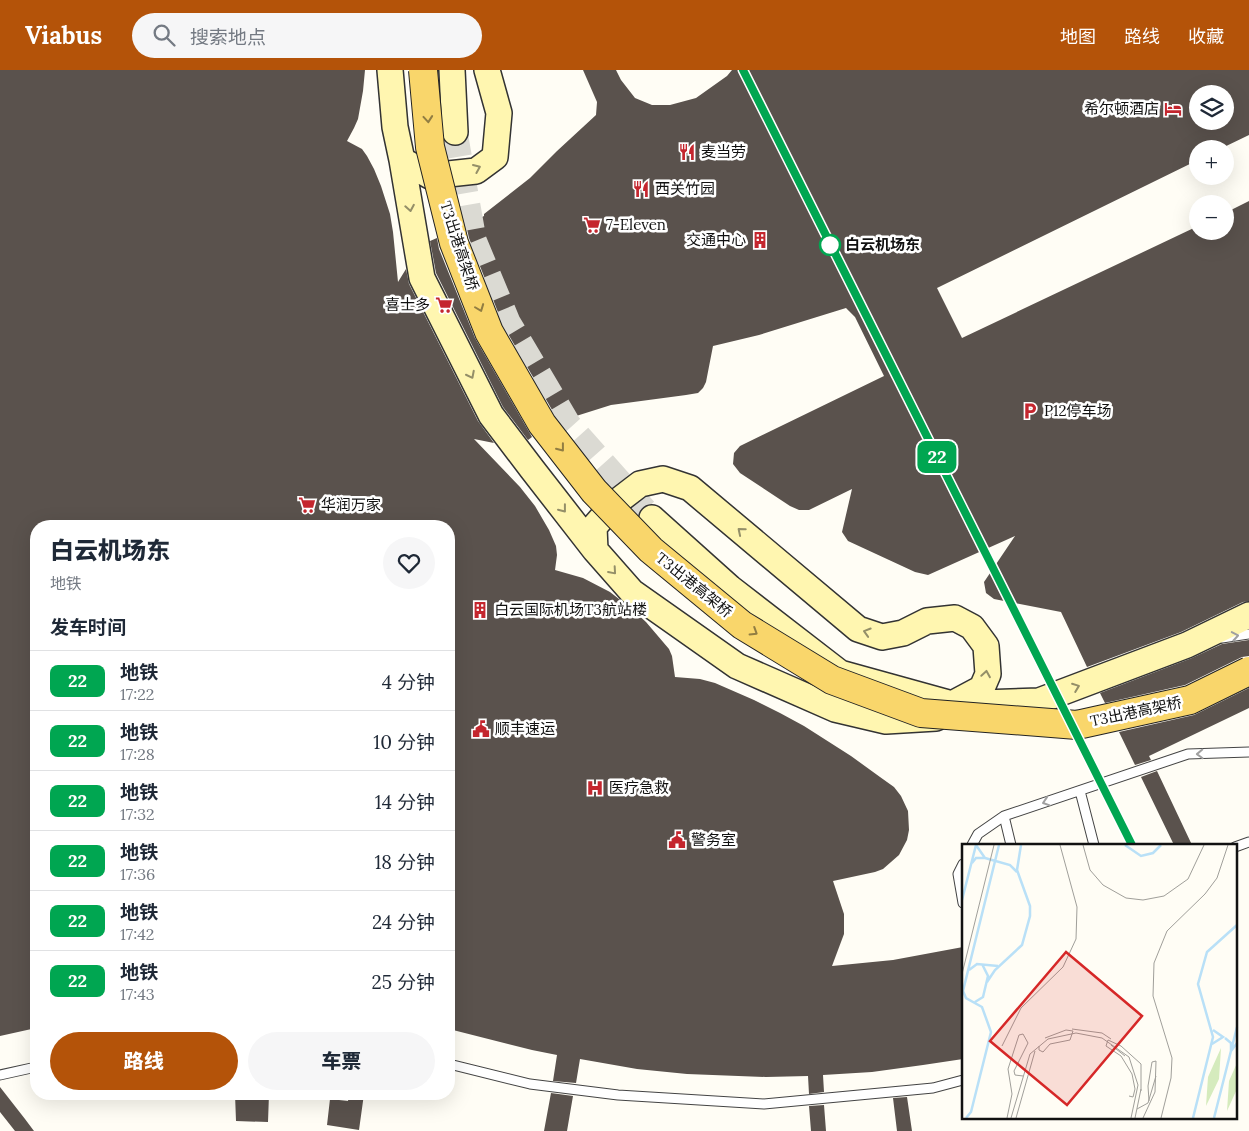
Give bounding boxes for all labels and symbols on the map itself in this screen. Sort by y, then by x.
place label: 希尔顿酒店 [1084,99,1159,118]
hotel icon: 希尔顿酒店 [1163,99,1183,119]
one-way arrow [422,115,433,123]
restaurant icon: 麦当劳 [677,142,697,162]
place label: 麦当劳 [701,142,746,161]
one-way arrow [472,164,480,174]
restaurant icon: 西关竹园 [631,179,651,199]
place label: 西关竹园 [655,179,715,198]
street label: T3出港高架桥 [436,199,483,293]
one-way arrow [405,203,415,212]
supermarket icon: 7-Eleven [582,215,602,235]
place label: 7-Eleven [606,215,666,234]
place label: 交通中心 [686,230,746,249]
building icon: 交通中心 [750,230,770,250]
marker: 白云机场东 [819,234,841,256]
place label: 白云机场东 [845,235,920,254]
place label: 喜士多 [385,295,430,314]
supermarket icon: 喜士多 [434,295,454,315]
one-way arrow [473,303,484,312]
one-way arrow [465,370,475,379]
parking icon: P12停车场 [1020,401,1040,421]
place label: P12停车场 [1044,401,1112,420]
line badge: 22 [914,441,960,473]
one-way arrow [555,442,563,451]
supermarket icon: 华润万家 [297,495,317,515]
place label: 华润万家 [321,495,381,514]
one-way arrow [557,503,565,512]
one-way arrow [738,527,747,536]
street label: T3出港高架桥 [652,548,736,621]
one-way arrow [607,565,616,574]
building icon: 白云国际机场T3航站楼 [470,600,490,620]
place label: 白云国际机场T3航站楼 [494,600,647,619]
one-way arrow [748,625,757,635]
one-way arrow [864,627,872,637]
one-way arrow [1231,632,1240,642]
one-way arrow [980,669,991,677]
one-way arrow [1071,683,1080,693]
street label: T3出港高架桥 [1088,693,1183,730]
public building icon: 顺丰速运 [471,719,491,739]
place label: 顺丰速运 [495,719,555,738]
one-way arrow [1196,748,1204,759]
hospital icon: 医疗急救 [585,778,605,798]
place label: 医疗急救 [609,778,669,797]
one-way arrow [1042,796,1050,806]
public building icon: 警务室 [667,830,687,850]
place label: 警务室 [691,830,736,849]
inset map [962,844,1236,1118]

